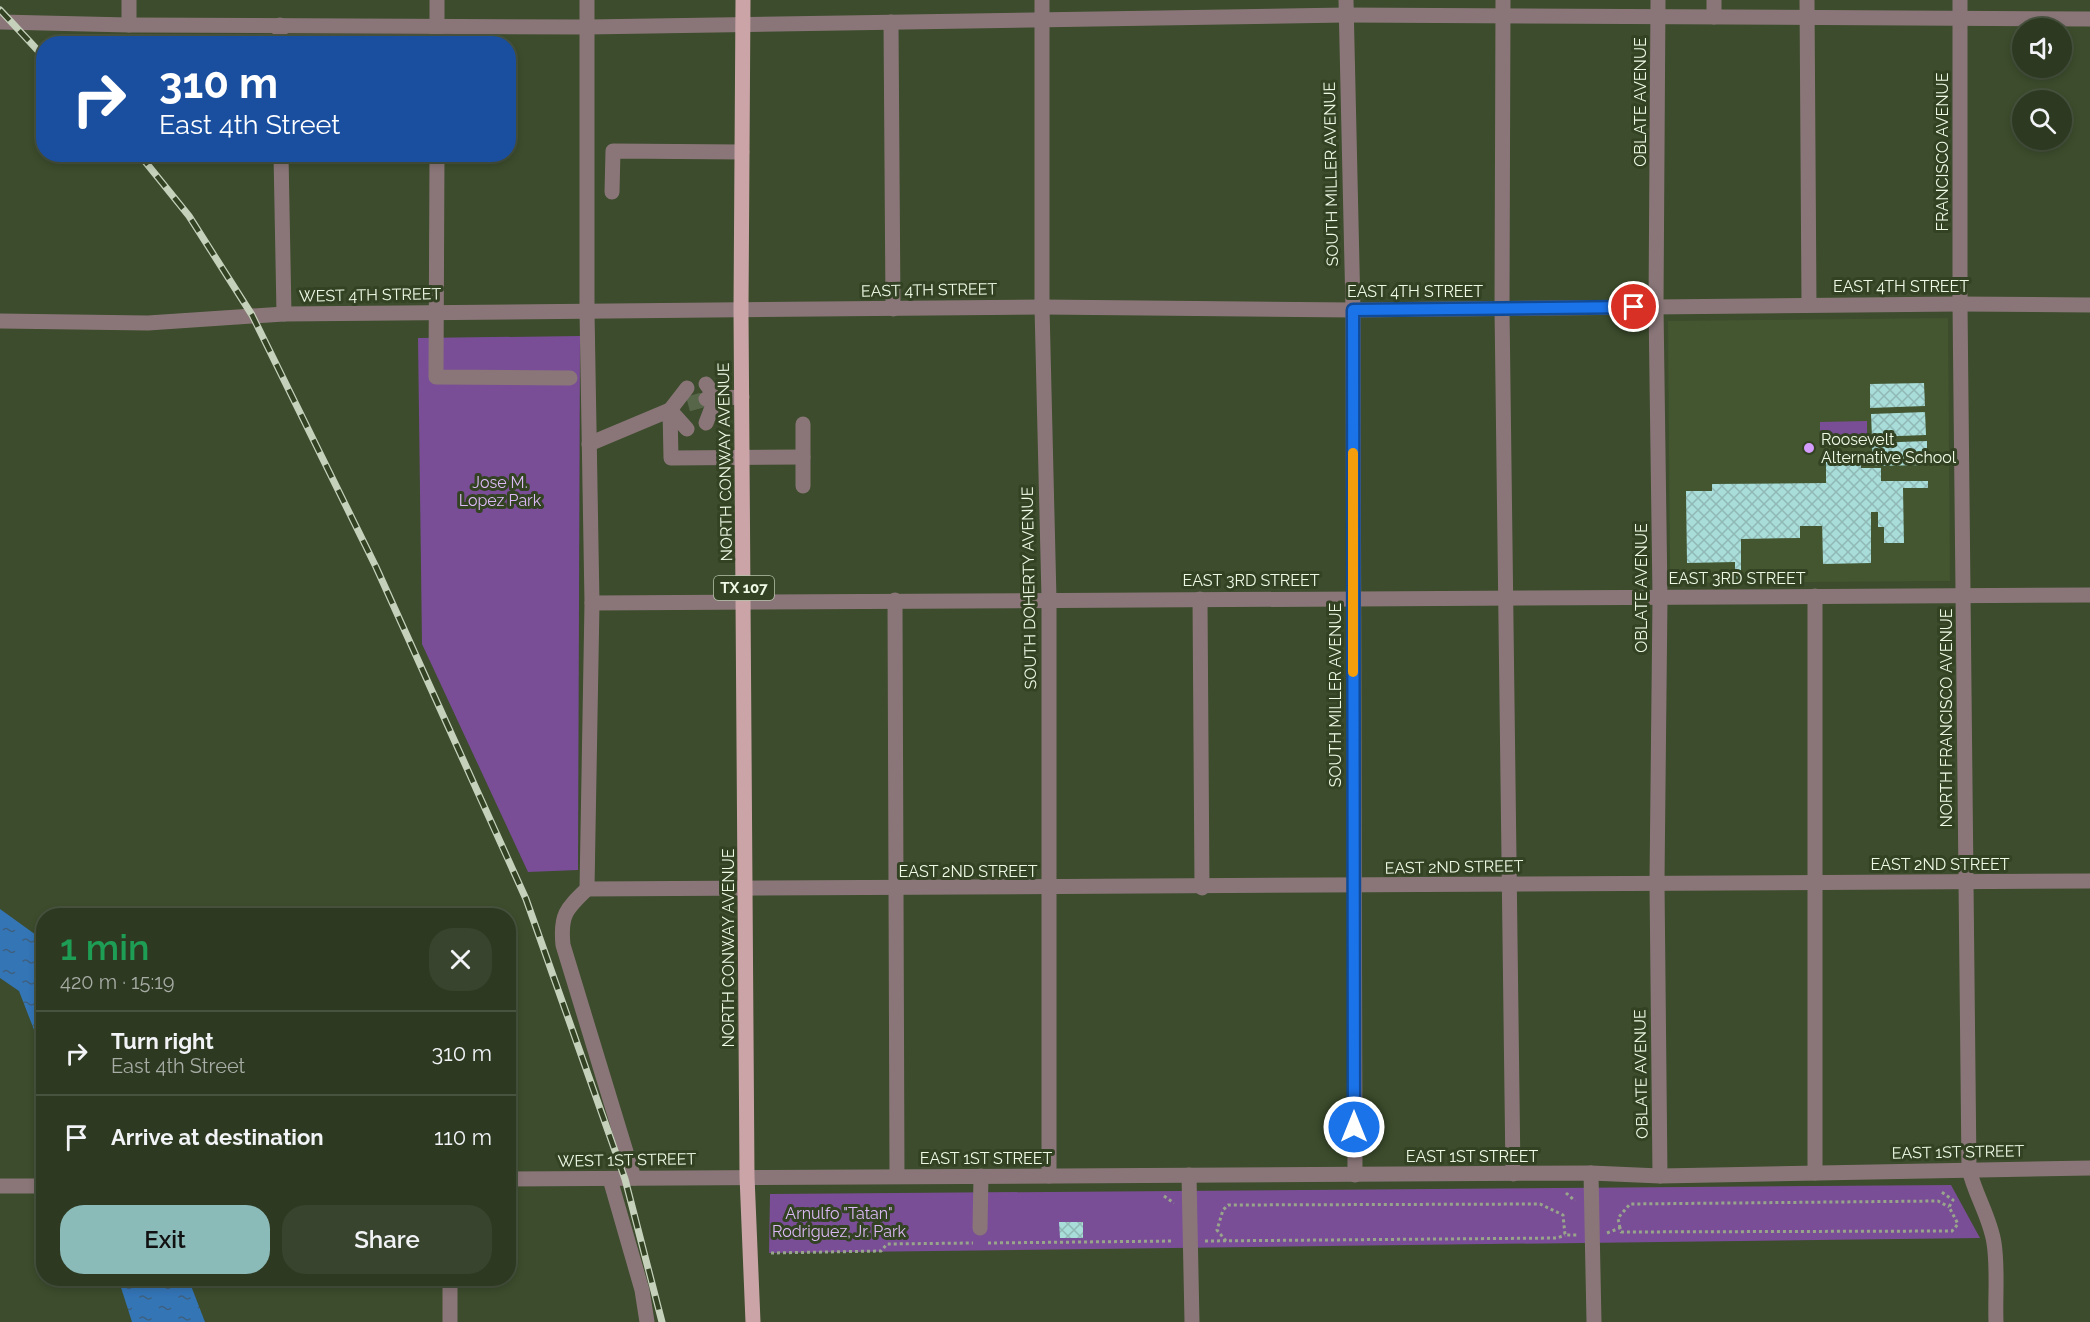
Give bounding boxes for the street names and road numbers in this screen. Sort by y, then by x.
street label: OBLATE AVENUE [1631,37,1650,167]
street label: FRANCISCO AVENUE [1933,72,1952,231]
street label: SOUTH MILLER AVENUE [1320,81,1342,266]
street label: EAST 4TH STREET [1833,277,1969,296]
street label: EAST 4TH STREET [861,279,997,301]
street label: EAST 4TH STREET [1347,282,1483,301]
street label: WEST 4TH STREET [299,284,441,306]
street label: NORTH CONWAY AVENUE [714,362,736,562]
street label: SOUTH DOHERTY AVENUE [1018,486,1040,689]
street label: OBLATE AVENUE [1632,523,1651,653]
street label: EAST 3RD STREET [1668,569,1806,588]
street label: EAST 3RD STREET [1182,571,1320,590]
road number: TX 107 [714,576,774,600]
street label: SOUTH MILLER AVENUE [1326,602,1345,787]
street label: NORTH FRANCISCO AVENUE [1937,608,1956,828]
street label: NORTH CONWAY AVENUE [719,848,738,1047]
street label: EAST 2ND STREET [1871,855,2010,874]
street label: EAST 2ND STREET [1384,856,1524,878]
street label: EAST 2ND STREET [899,862,1038,881]
street label: OBLATE AVENUE [1630,1009,1652,1139]
street label: EAST 1ST STREET [1892,1141,2025,1163]
street label: EAST 1ST STREET [1406,1147,1538,1166]
street label: WEST 1ST STREET [558,1149,697,1171]
street label: EAST 1ST STREET [920,1149,1052,1168]

